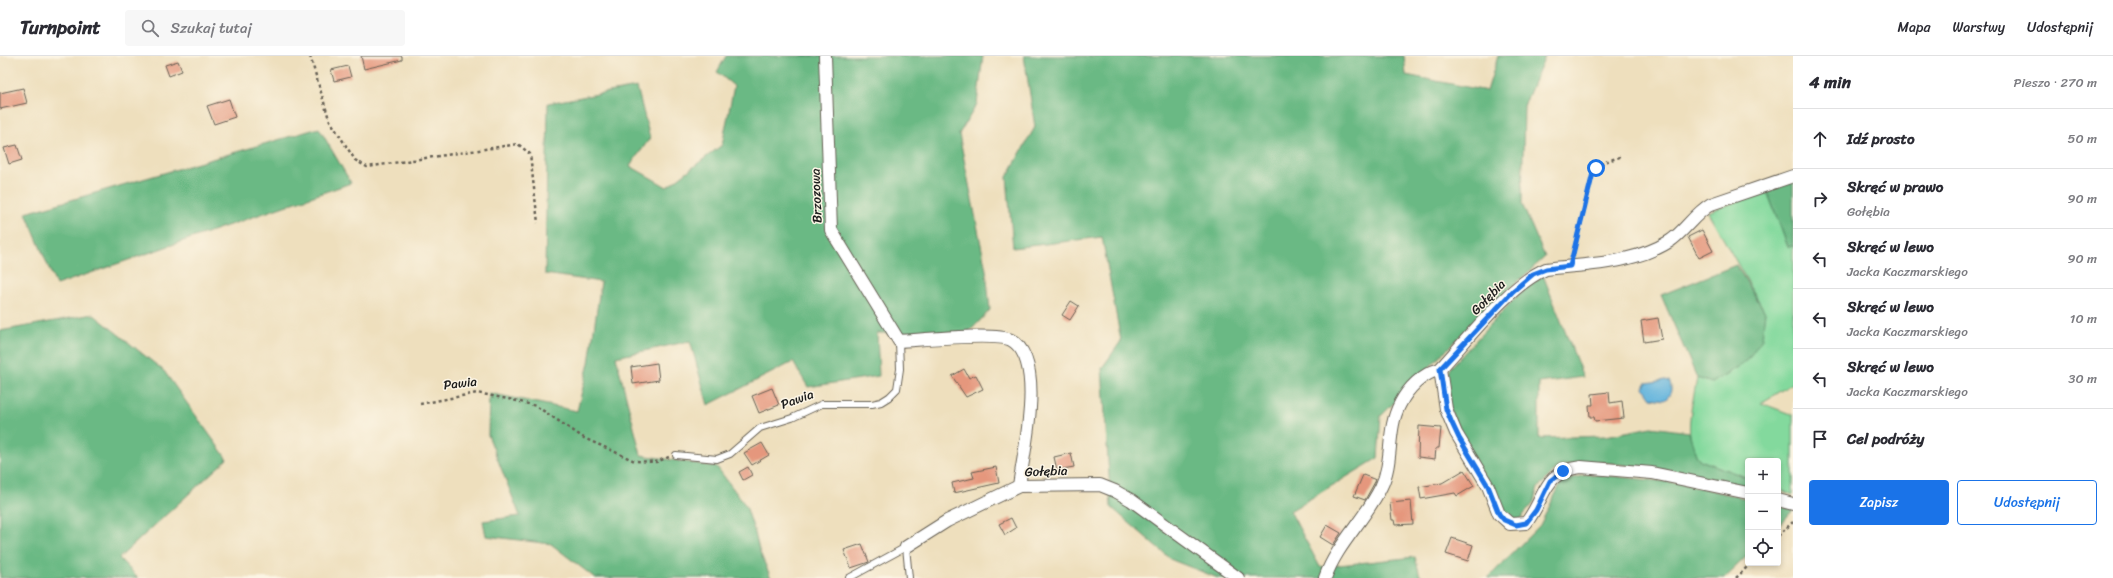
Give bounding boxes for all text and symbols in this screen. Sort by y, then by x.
search box [125,10,405,46]
text: Turnpoint [20,11,101,44]
text: Szukaj tutaj [171,15,252,41]
text: Mapa [1898,15,1930,40]
text: Warstwy [1952,15,2005,40]
text: Udostępnij [2027,15,2093,40]
icon: search [139,17,161,39]
text: 4 min [1809,67,1851,97]
text: Pieszo · 270 m [2014,71,2097,94]
text: Idź prosto [1847,126,1915,152]
text: 50 m [2067,127,2097,150]
icon: ahead [1809,128,1831,150]
route start [1587,159,1605,177]
street label: Brzozowa [804,168,828,224]
text: Skręć w prawo [1847,174,1943,200]
text: 90 m [2067,187,2097,210]
icon: right [1809,188,1831,210]
text: Gołębia [1847,200,1890,223]
text: Skręć w lewo [1847,234,1934,260]
text: 90 m [2067,247,2097,270]
icon: left [1809,248,1831,270]
text: Jacka Kaczmarskiego [1847,260,1968,283]
street label: Gołębia [1465,273,1511,320]
text: Skręć w lewo [1847,294,1934,320]
text: 10 m [2070,307,2097,330]
icon: left [1809,308,1831,330]
text: Jacka Kaczmarskiego [1847,320,1968,343]
text: Skręć w lewo [1847,354,1934,380]
text: 30 m [2068,367,2097,390]
icon: left [1809,368,1831,390]
street label: Pawia [442,369,479,396]
text: Jacka Kaczmarskiego [1847,380,1968,403]
street label: Pawia [777,382,817,416]
text: Cel podróży [1847,426,1924,452]
icon: arrive [1809,428,1831,450]
map controls [1745,458,1781,566]
button: + [1745,458,1781,494]
street label: Gołębia [1024,459,1068,483]
route end [1554,462,1572,480]
button: Zapisz [1809,480,1949,525]
button: Udostępnij [1957,480,2097,525]
button: − [1745,494,1781,530]
button: locate [1745,530,1781,566]

